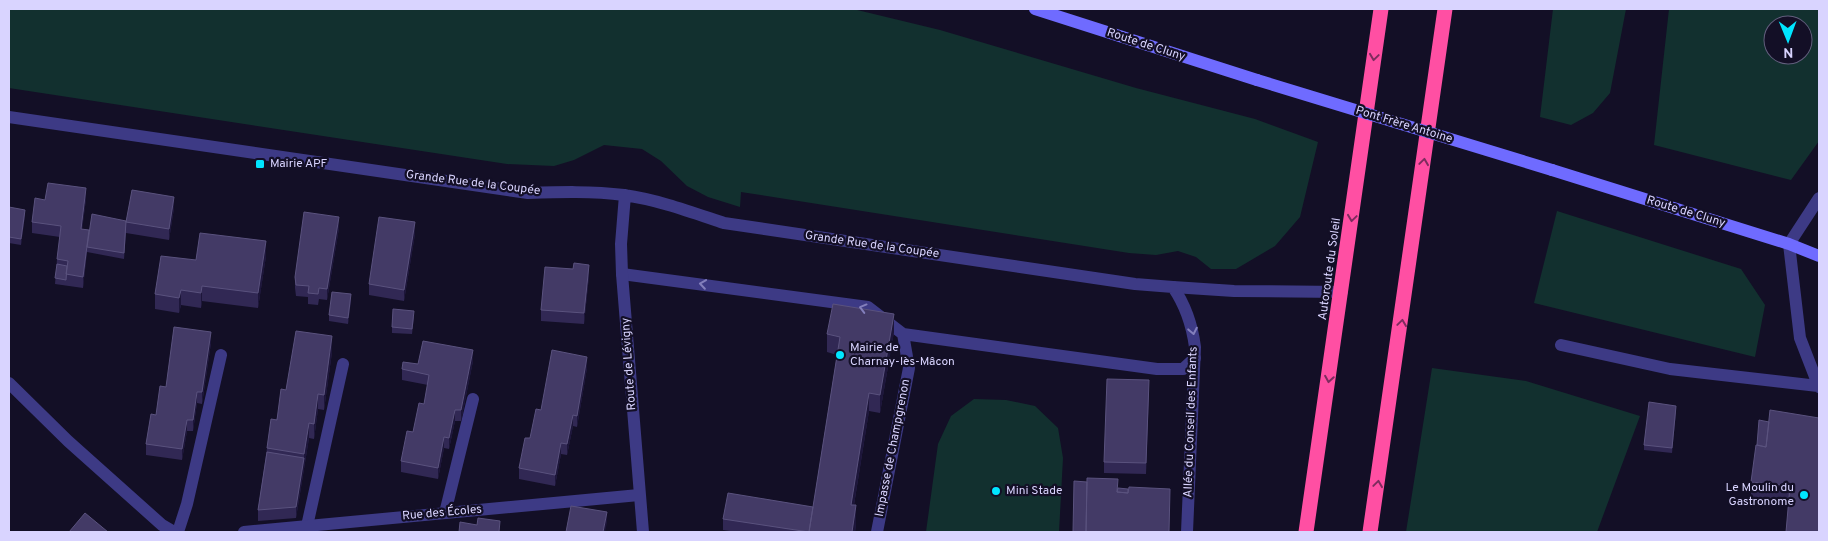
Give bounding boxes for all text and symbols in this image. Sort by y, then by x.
north arrow [1763,15,1813,65]
street label: Route de Cluny [1105,25,1187,65]
text: N [1783,43,1793,60]
one-way arrow [1369,53,1380,61]
street label: Pont Frère Antoine [1354,103,1454,147]
place label: Mairie APF [270,156,328,172]
marker: Mairie APF [254,158,266,170]
one-way arrow [1418,158,1429,166]
street label: Grande Rue de la Coupée [405,167,541,199]
street label: Route de Cluny [1645,192,1727,232]
one-way arrow [1347,214,1358,222]
street label: Autoroute du Soleil [1315,217,1345,321]
street label: Grande Rue de la Coupée [804,228,940,262]
one-way arrow [698,279,706,290]
one-way arrow [860,303,868,313]
street label: Route de Lévigny [618,317,640,411]
one-way arrow [1396,319,1406,328]
one-way arrow [1187,326,1197,335]
place label: Mairie de Charnay-lès-Mâcon [850,340,955,370]
street label: Allée du Conseil des Enfants [1180,346,1202,498]
marker: Mairie de Charnay-lès-Mâcon [834,349,846,361]
one-way arrow [1324,375,1335,383]
street label: Impasse de Champgrenon [872,378,914,518]
one-way arrow [1372,480,1382,488]
place label: Le Moulin du Gastronome [1726,480,1794,510]
place label: Mini Stade [1006,483,1063,499]
marker: Mini Stade [990,485,1002,497]
marker: Le Moulin du Gastronome [1798,489,1810,501]
street label: Rue des Écoles [401,502,483,524]

